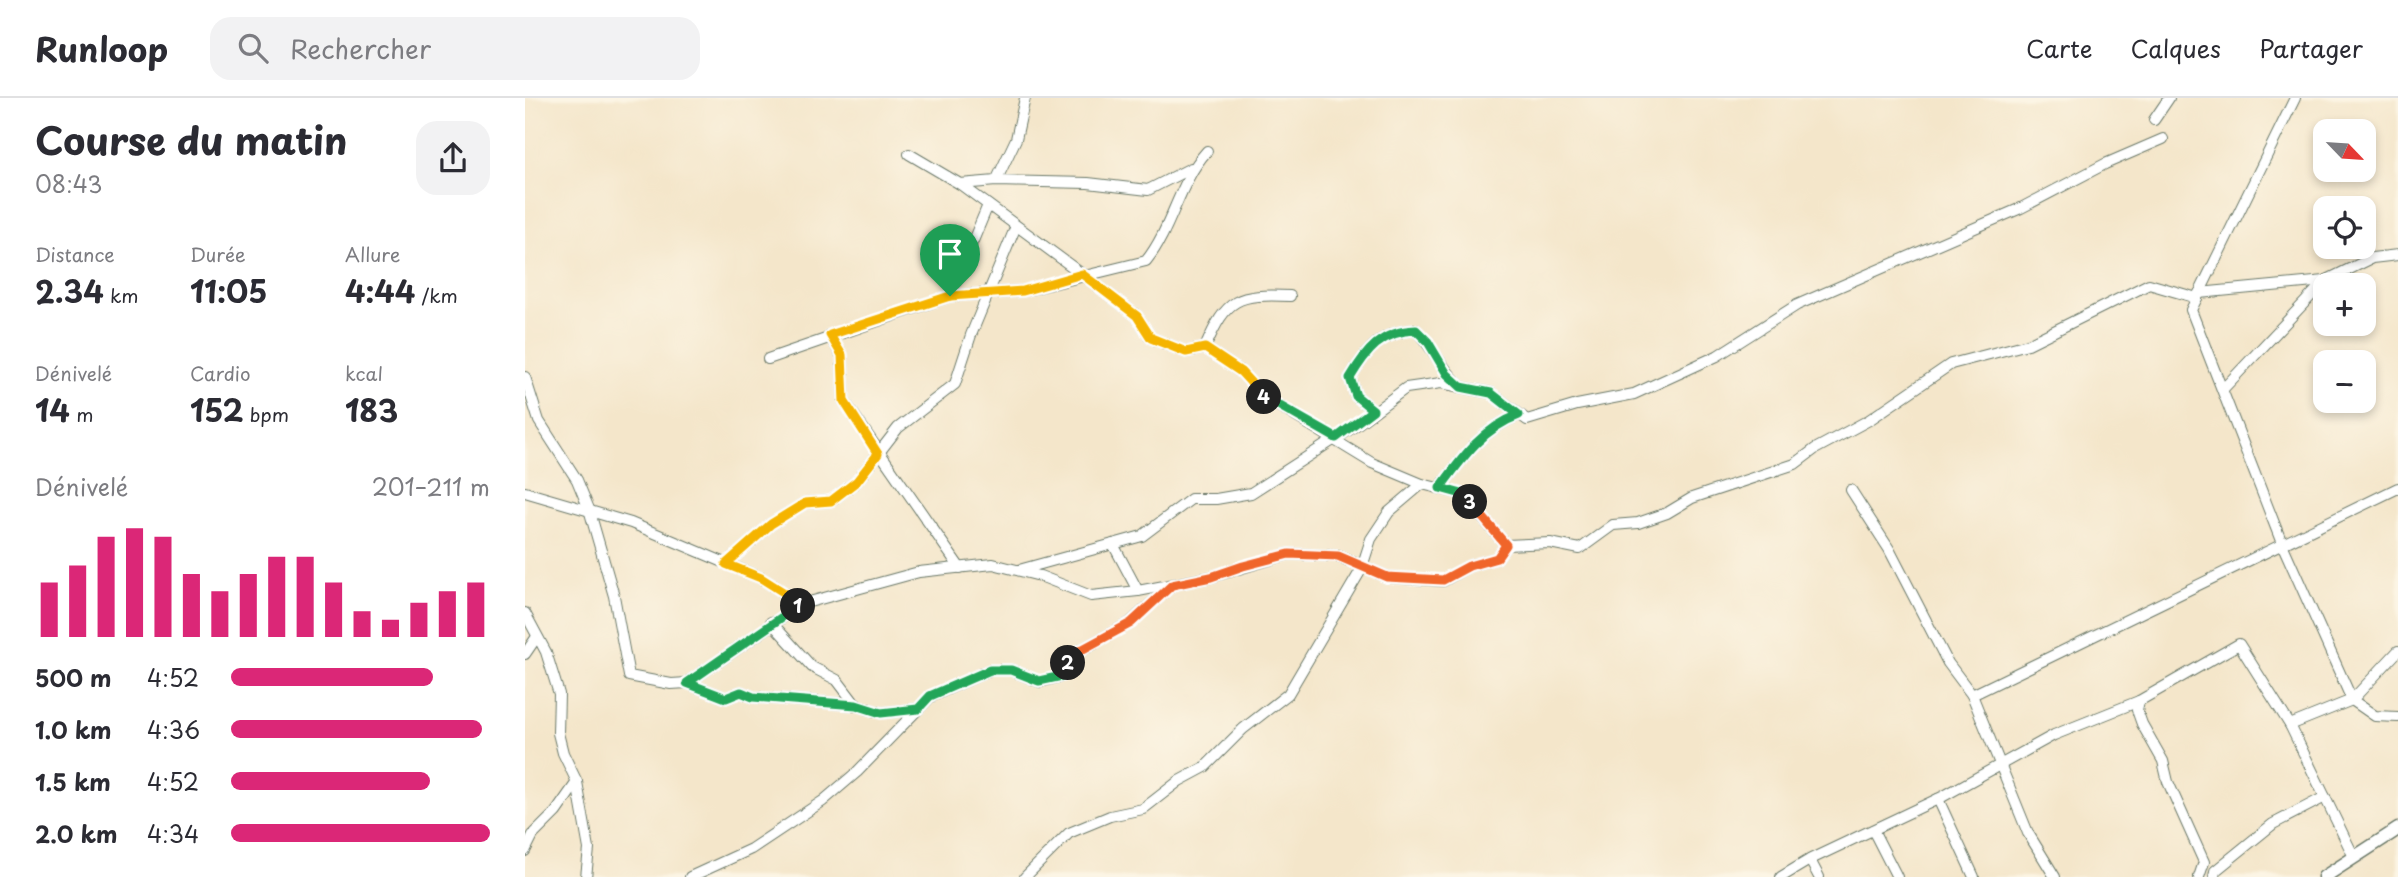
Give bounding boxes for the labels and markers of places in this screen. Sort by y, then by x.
pin [920,224,980,296]
pin: 4 [1247,380,1281,414]
pin: 3 [1453,484,1487,520]
pin: 1 [781,588,815,624]
pin: 2 [1051,646,1085,680]

